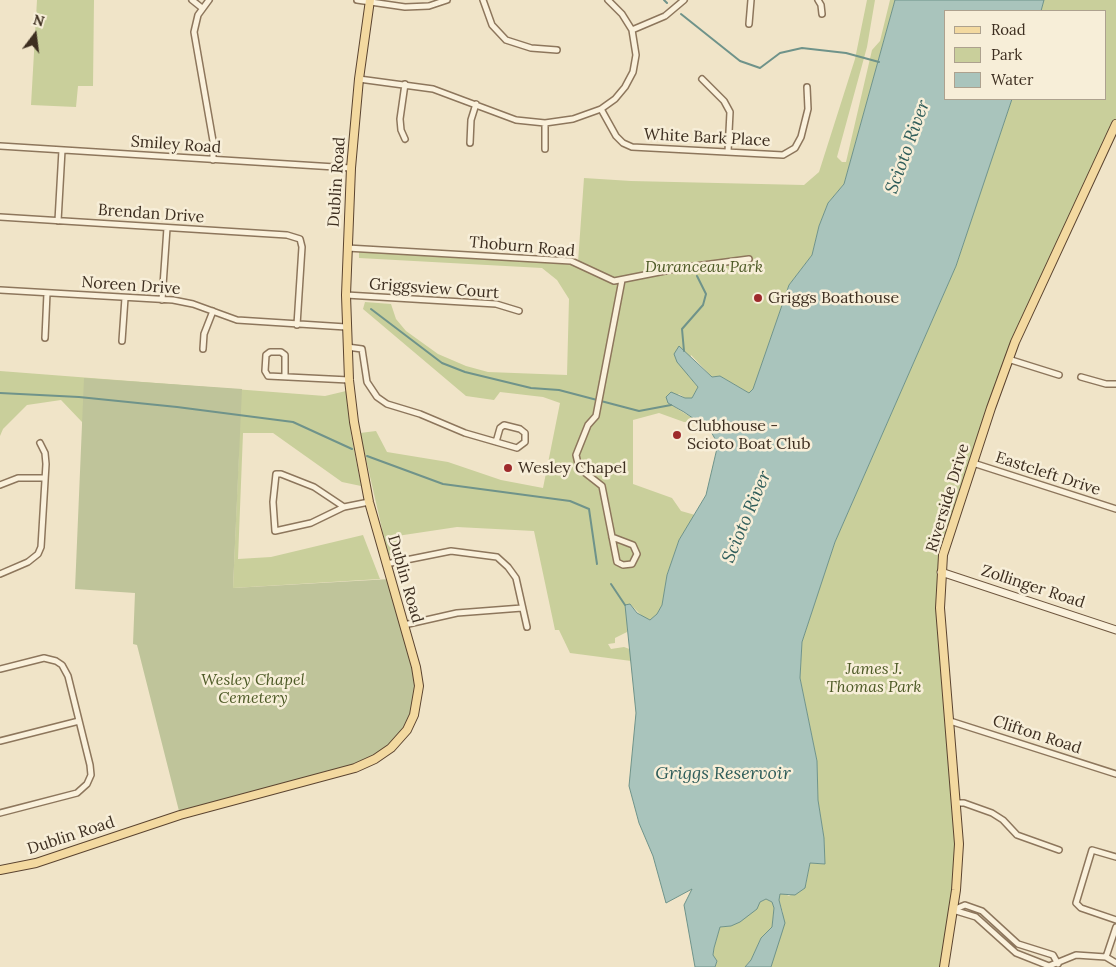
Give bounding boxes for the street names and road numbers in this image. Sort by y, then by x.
street label: White Bark Place [643,125,771,151]
street label: Smiley Road [130,132,222,158]
street label: Dublin Road [324,136,350,228]
street label: Brendan Drive [97,201,205,227]
street label: Thoburn Road [468,233,576,261]
street label: Noreen Drive [81,273,181,299]
street label: Griggsview Court [368,275,500,303]
street label: Riverside Drive [922,441,974,555]
street label: Eastcleft Drive [993,448,1103,500]
street label: Dublin Road [383,533,427,625]
street label: Zollinger Road [979,561,1087,613]
street label: Clifton Road [990,712,1084,758]
street label: Dublin Road [25,813,117,859]

